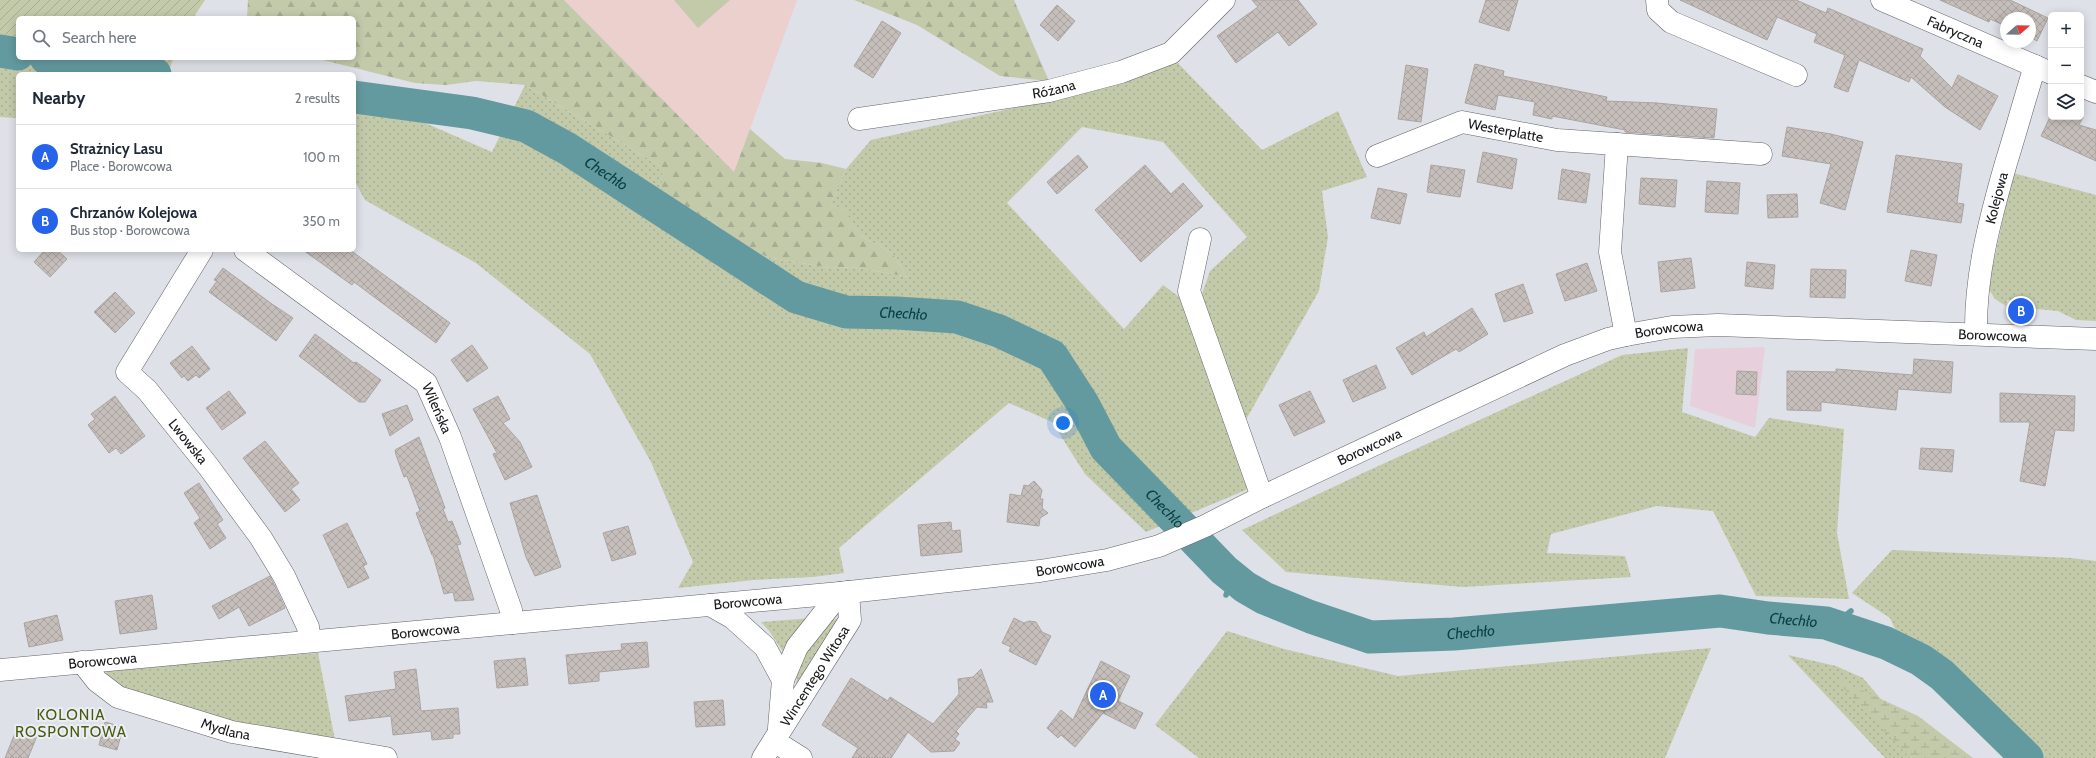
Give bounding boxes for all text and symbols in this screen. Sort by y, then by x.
street label: Fabryczna [1924,12,1987,52]
north arrow [2000,12,2036,48]
map controls [2048,12,2084,120]
button: + [2048,12,2084,48]
search box [16,16,356,60]
icon: search [30,27,52,49]
text: Search here [62,29,137,47]
button: − [2048,48,2084,84]
street label: Różana [1031,75,1078,102]
button: layers [2048,84,2084,120]
text: Nearby [32,88,85,108]
text: 2 results [295,90,340,106]
street label: Westerplatte [1467,114,1545,146]
text: Strażnicy Lasu [70,140,163,158]
text: A [41,149,49,165]
text: 100 m [303,149,340,165]
water label: Chechło [581,153,631,195]
text: Place · Borowcowa [70,158,172,174]
street label: Kolejowa [1981,170,2012,226]
text: Chrzanów Kolejowa [70,204,197,222]
text: B [41,213,49,229]
text: 350 m [303,213,340,229]
text: Bus stop · Borowcowa [70,222,190,238]
pin: B [2008,296,2034,326]
water label: Chechło [879,304,928,324]
street label: Borowcowa [1633,317,1704,342]
street label: Borowcowa [1958,325,2028,345]
street label: Wileńska [418,380,456,436]
your location [1053,413,1073,433]
street label: Lwowska [165,415,212,468]
street label: Borowcowa [1334,424,1404,469]
water label: Chechło [1142,485,1188,533]
street label: Borowcowa [1034,552,1106,581]
street label: Borowcowa [713,589,783,614]
water label: Chechło [1769,609,1818,631]
street label: Borowcowa [390,619,461,643]
water label: Chechło [1447,621,1496,643]
street label: Wincentego Witosa [776,622,853,730]
street label: Borowcowa [67,648,138,673]
pin: A [1090,680,1116,710]
district label: KOLONIA ROSPONTOWA [15,706,127,741]
street label: Mydlana [199,714,252,744]

